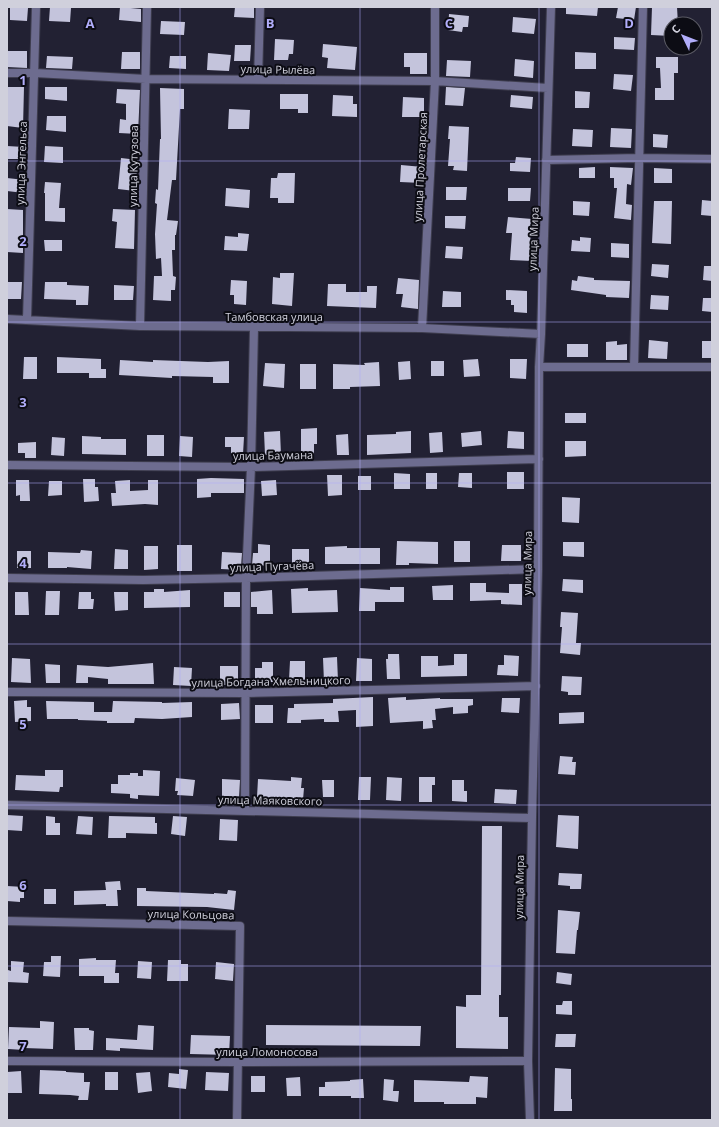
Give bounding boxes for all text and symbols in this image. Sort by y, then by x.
text: A [86,14,95,32]
text: B [266,14,275,32]
text: C [445,14,453,32]
text: D [624,14,634,32]
north arrow [663,16,703,56]
text: С [667,21,683,37]
street label: улица Рылёва [241,61,315,77]
text: 1 [19,71,27,89]
street label: улица Пролетарская [410,112,430,222]
street label: улица Энгельса [12,121,30,205]
street label: улица Кутузова [125,125,141,207]
street label: улица Мира [524,207,542,271]
text: 2 [19,232,27,250]
street label: Тамбовская улица [225,309,323,324]
text: 3 [19,393,27,411]
street label: улица Баумана [233,447,313,463]
street label: улица Мира [519,531,535,595]
text: 4 [19,554,27,572]
street label: улица Пугачёва [230,557,314,575]
street label: улица Богдана Хмельницкого [191,672,351,690]
text: 5 [19,715,27,733]
street label: улица Маяковского [218,792,323,808]
street label: улица Мира [511,855,527,919]
text: 6 [19,876,27,894]
street label: улица Кольцова [148,906,234,922]
text: 7 [19,1037,27,1055]
street label: улица Ломоносова [216,1044,318,1059]

